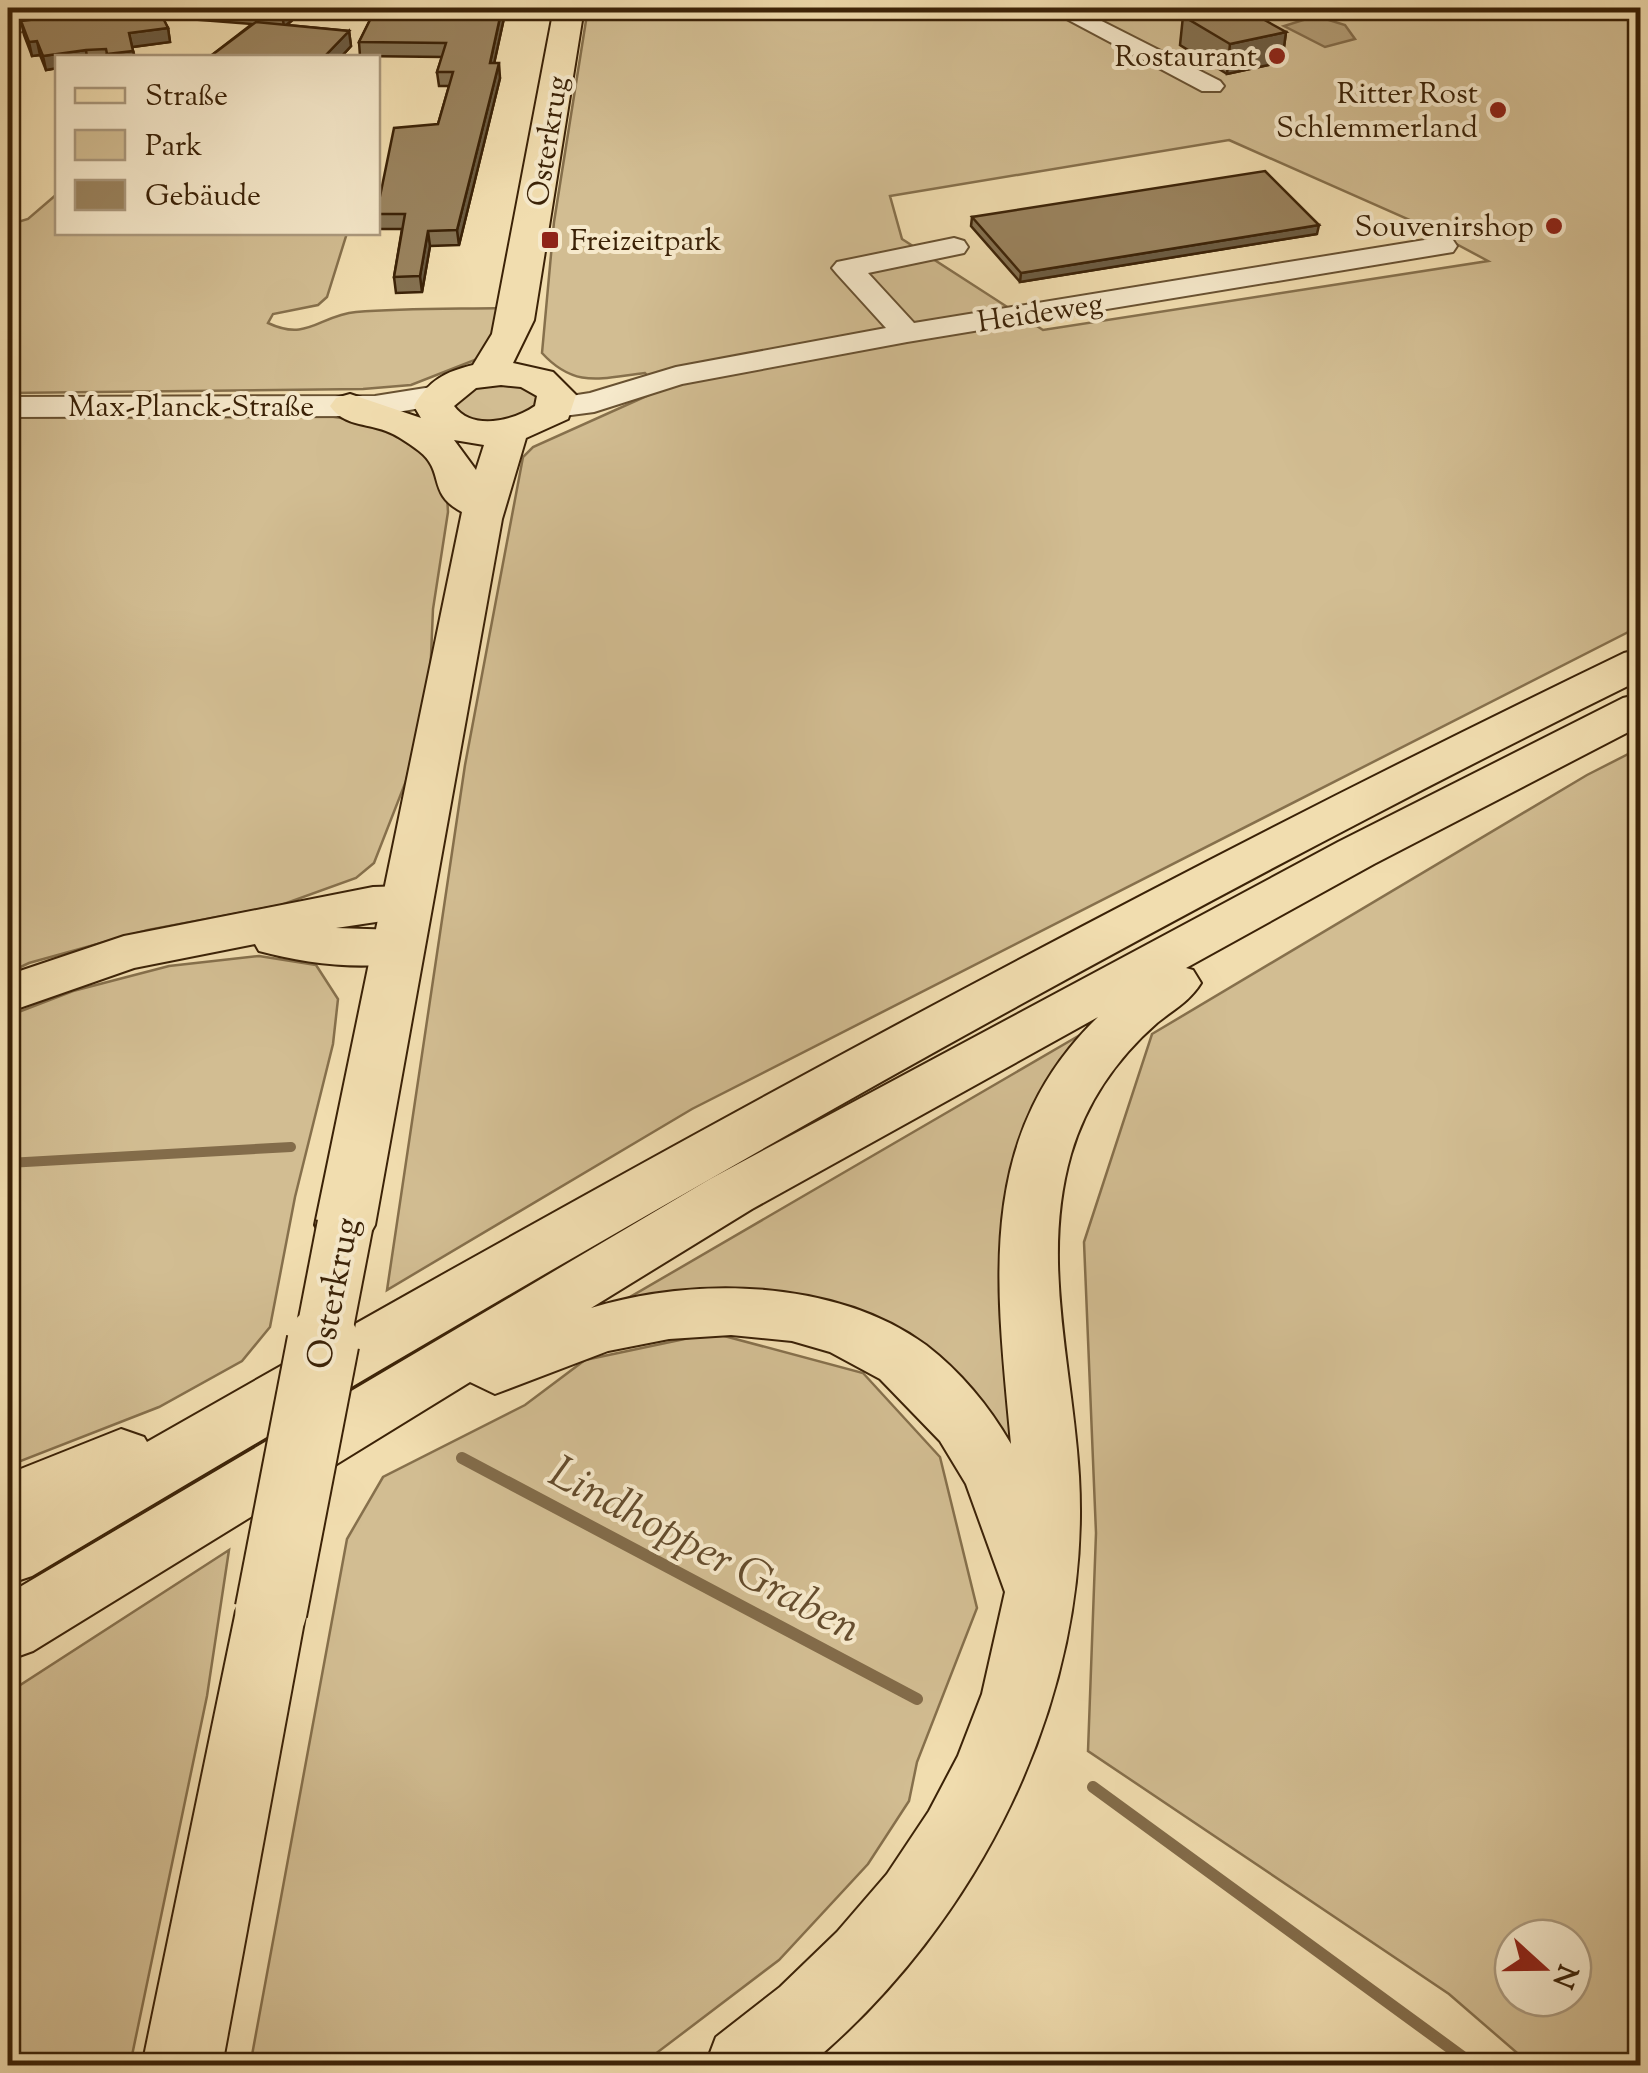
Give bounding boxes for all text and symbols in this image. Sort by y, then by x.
place label: Rostaurant [1114,37,1257,80]
marker: Rostaurant [1266,45,1288,67]
legend [55,55,380,235]
street label: Osterkrug [518,73,581,210]
place label: Ritter Rost Schlemmerland [1276,74,1478,151]
text: Straße [145,76,228,119]
marker: Ritter Rost Schlemmerland [1487,99,1509,121]
text: Park [145,126,202,169]
text: Gebäude [145,176,261,219]
place label: Souvenirshop [1354,207,1534,250]
marker: Souvenirshop [1543,215,1565,237]
place label: Freizeitpark [570,221,721,264]
marker: Freizeitpark [539,229,561,251]
street label: Heideweg [975,283,1106,346]
street label: Max-Planck-Straße [68,387,314,430]
street label: Osterkrug [296,1213,375,1374]
water label: Lindhopper Graben [536,1443,871,1663]
north arrow [1493,1918,1593,2018]
text: N [1541,1958,1586,1993]

